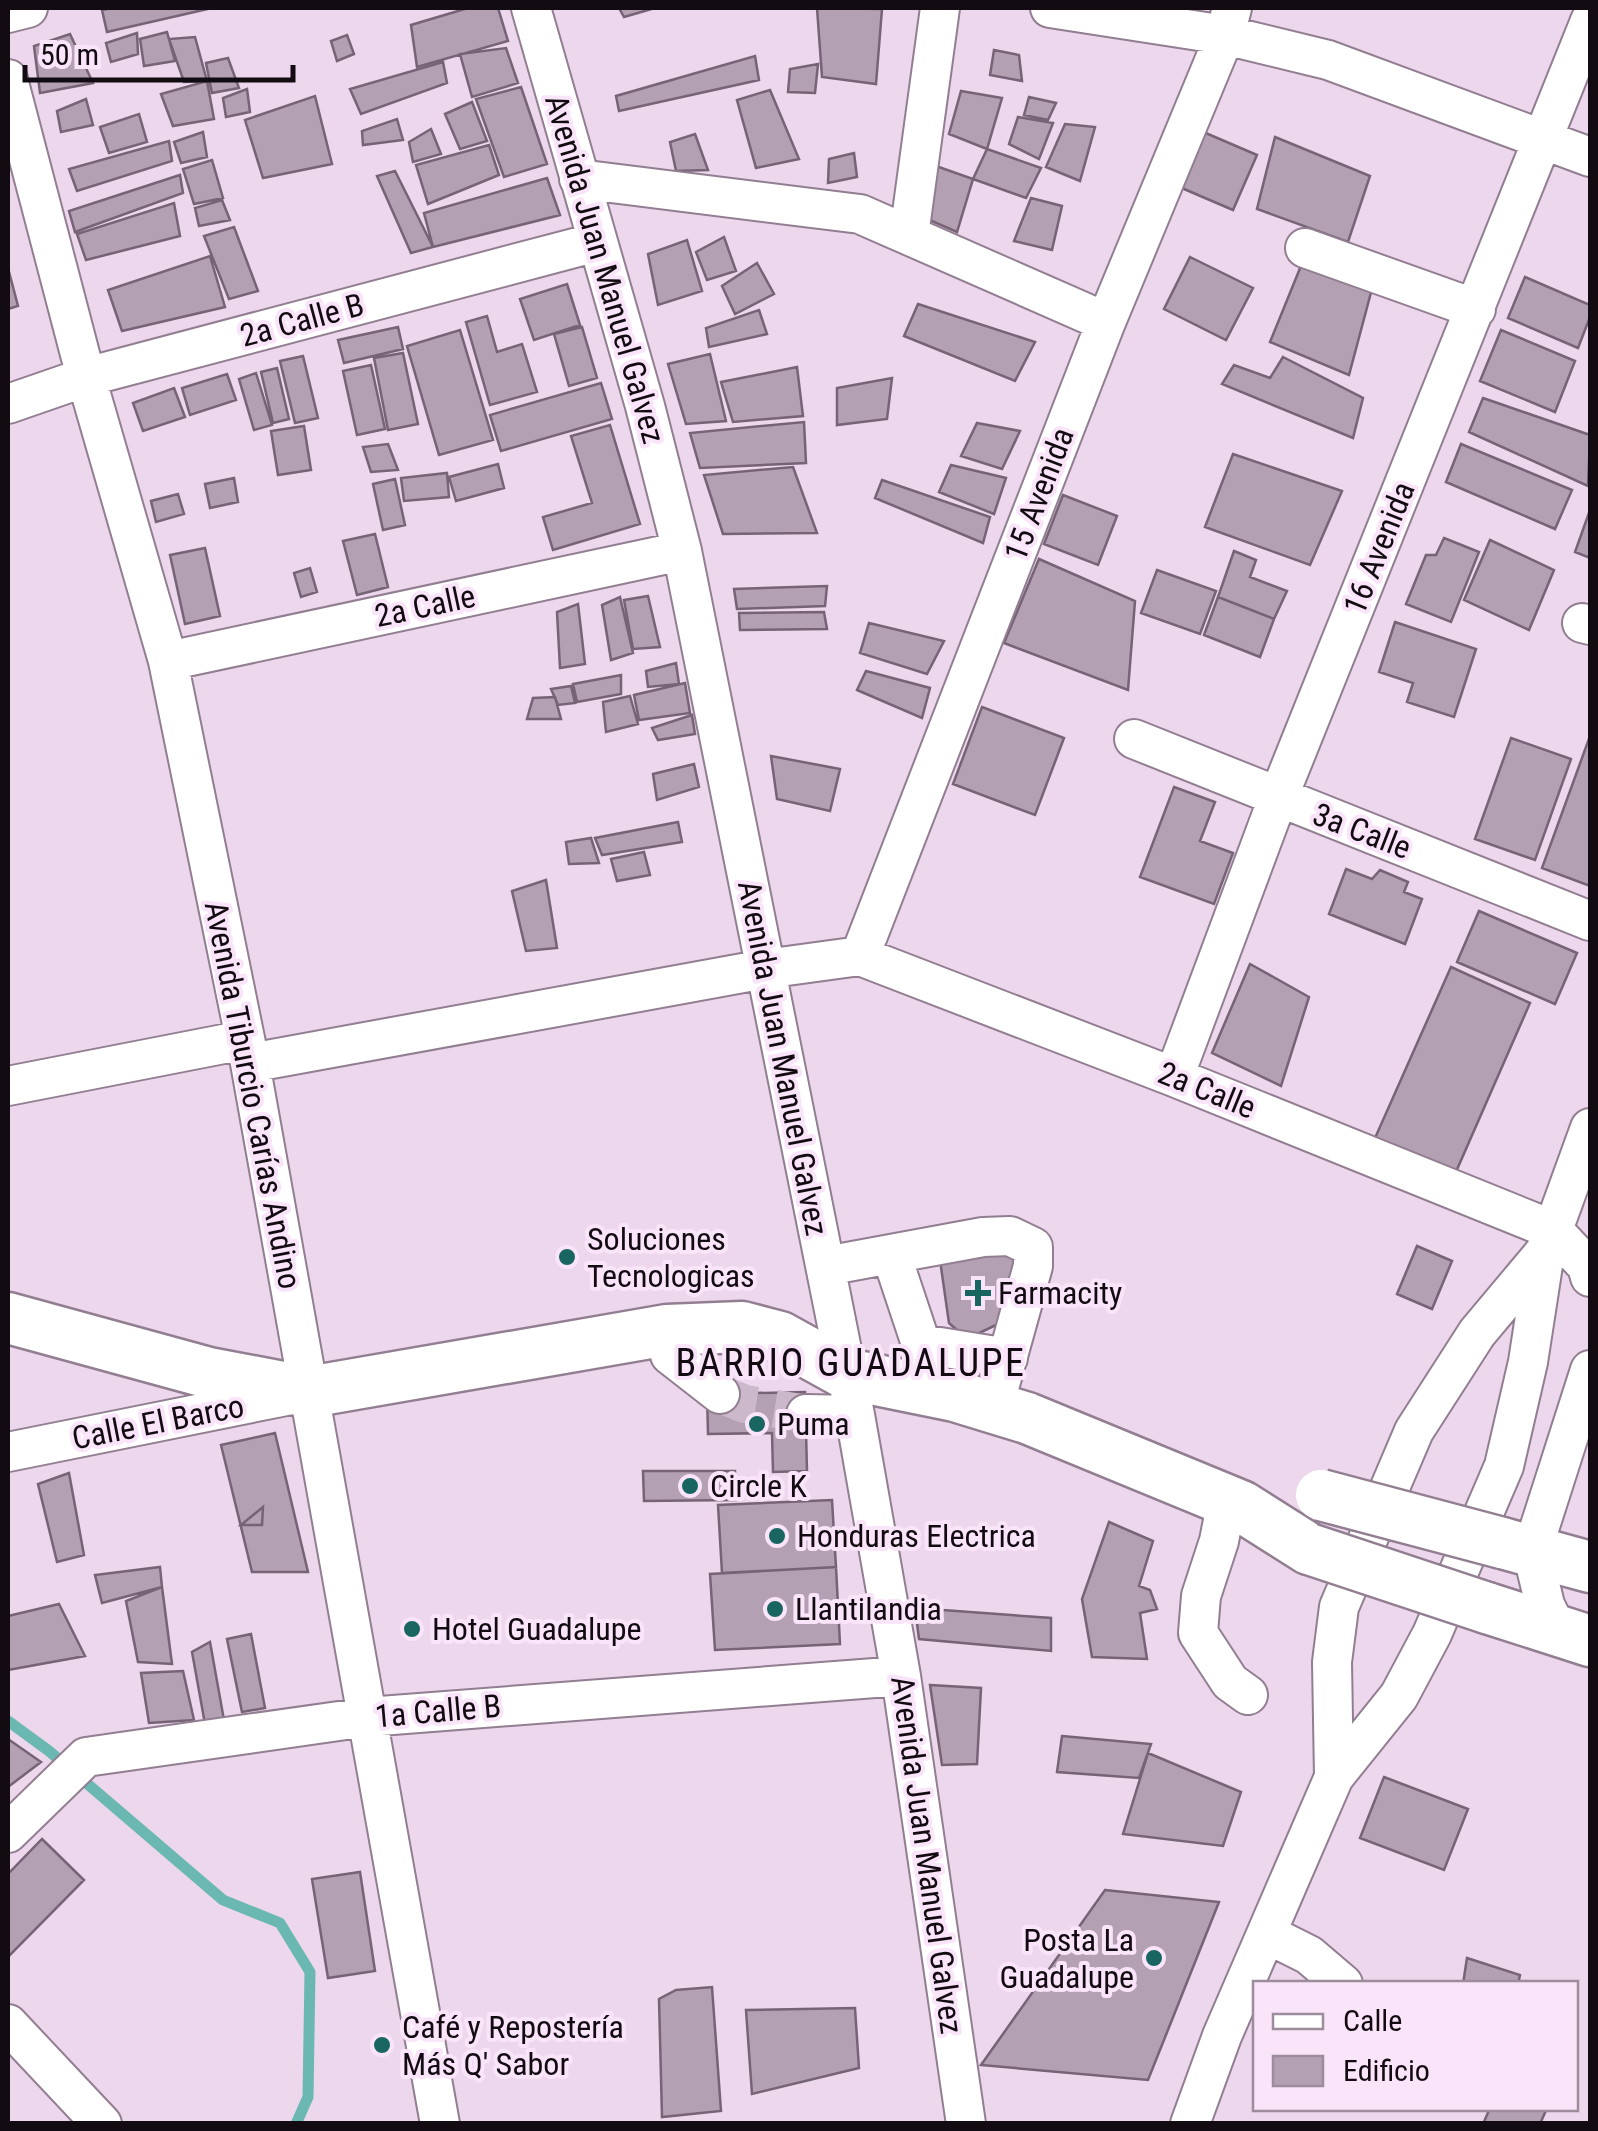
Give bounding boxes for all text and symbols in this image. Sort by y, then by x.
scale bar [25,20,292,82]
text: 50 m [40,37,99,72]
street label: Avenida Juan Manuel Galvez [537,90,673,448]
street label: 2a Calle B [236,285,368,355]
street label: 15 Avenida [996,422,1082,566]
street label: 16 Avenida [1335,476,1423,620]
street label: 2a Calle [371,577,479,635]
street label: 3a Calle [1308,795,1416,867]
street label: Avenida Juan Manuel Galvez [730,877,836,1239]
street label: Avenida Tiburcio Carías Andino [197,898,309,1292]
street label: 2a Calle [1153,1053,1261,1127]
place label: Soluciones Tecnologicas [587,1220,755,1295]
marker: Soluciones Tecnologicas [556,1246,578,1268]
place label: Farmacity [998,1274,1122,1312]
marker: Farmacity [967,1282,989,1304]
district label: BARRIO GUADALUPE [676,1341,1026,1385]
street label: Calle El Barco [69,1387,247,1457]
place label: Puma [777,1405,850,1443]
marker: Puma [746,1413,768,1435]
place label: Circle K [710,1467,807,1505]
marker: Circle K [679,1475,701,1497]
place label: Honduras Electrica [797,1517,1036,1555]
marker: Honduras Electrica [766,1525,788,1547]
place label: Llantilandia [795,1590,942,1628]
marker: Llantilandia [764,1598,786,1620]
place label: Hotel Guadalupe [432,1610,642,1648]
marker: Hotel Guadalupe [401,1618,423,1640]
street label: Avenida Juan Manuel Galvez [883,1674,971,2036]
street label: 1a Calle B [373,1687,503,1735]
place label: Posta La Guadalupe [1000,1921,1134,1996]
marker: Posta La Guadalupe [1143,1947,1165,1969]
legend [1253,1981,1578,2111]
text: Calle [1343,2003,1402,2038]
place label: Café y Repostería Más Q' Sabor [402,2008,624,2083]
marker: Café y Repostería Más Q' Sabor [371,2034,393,2056]
text: Edificio [1343,2053,1430,2088]

